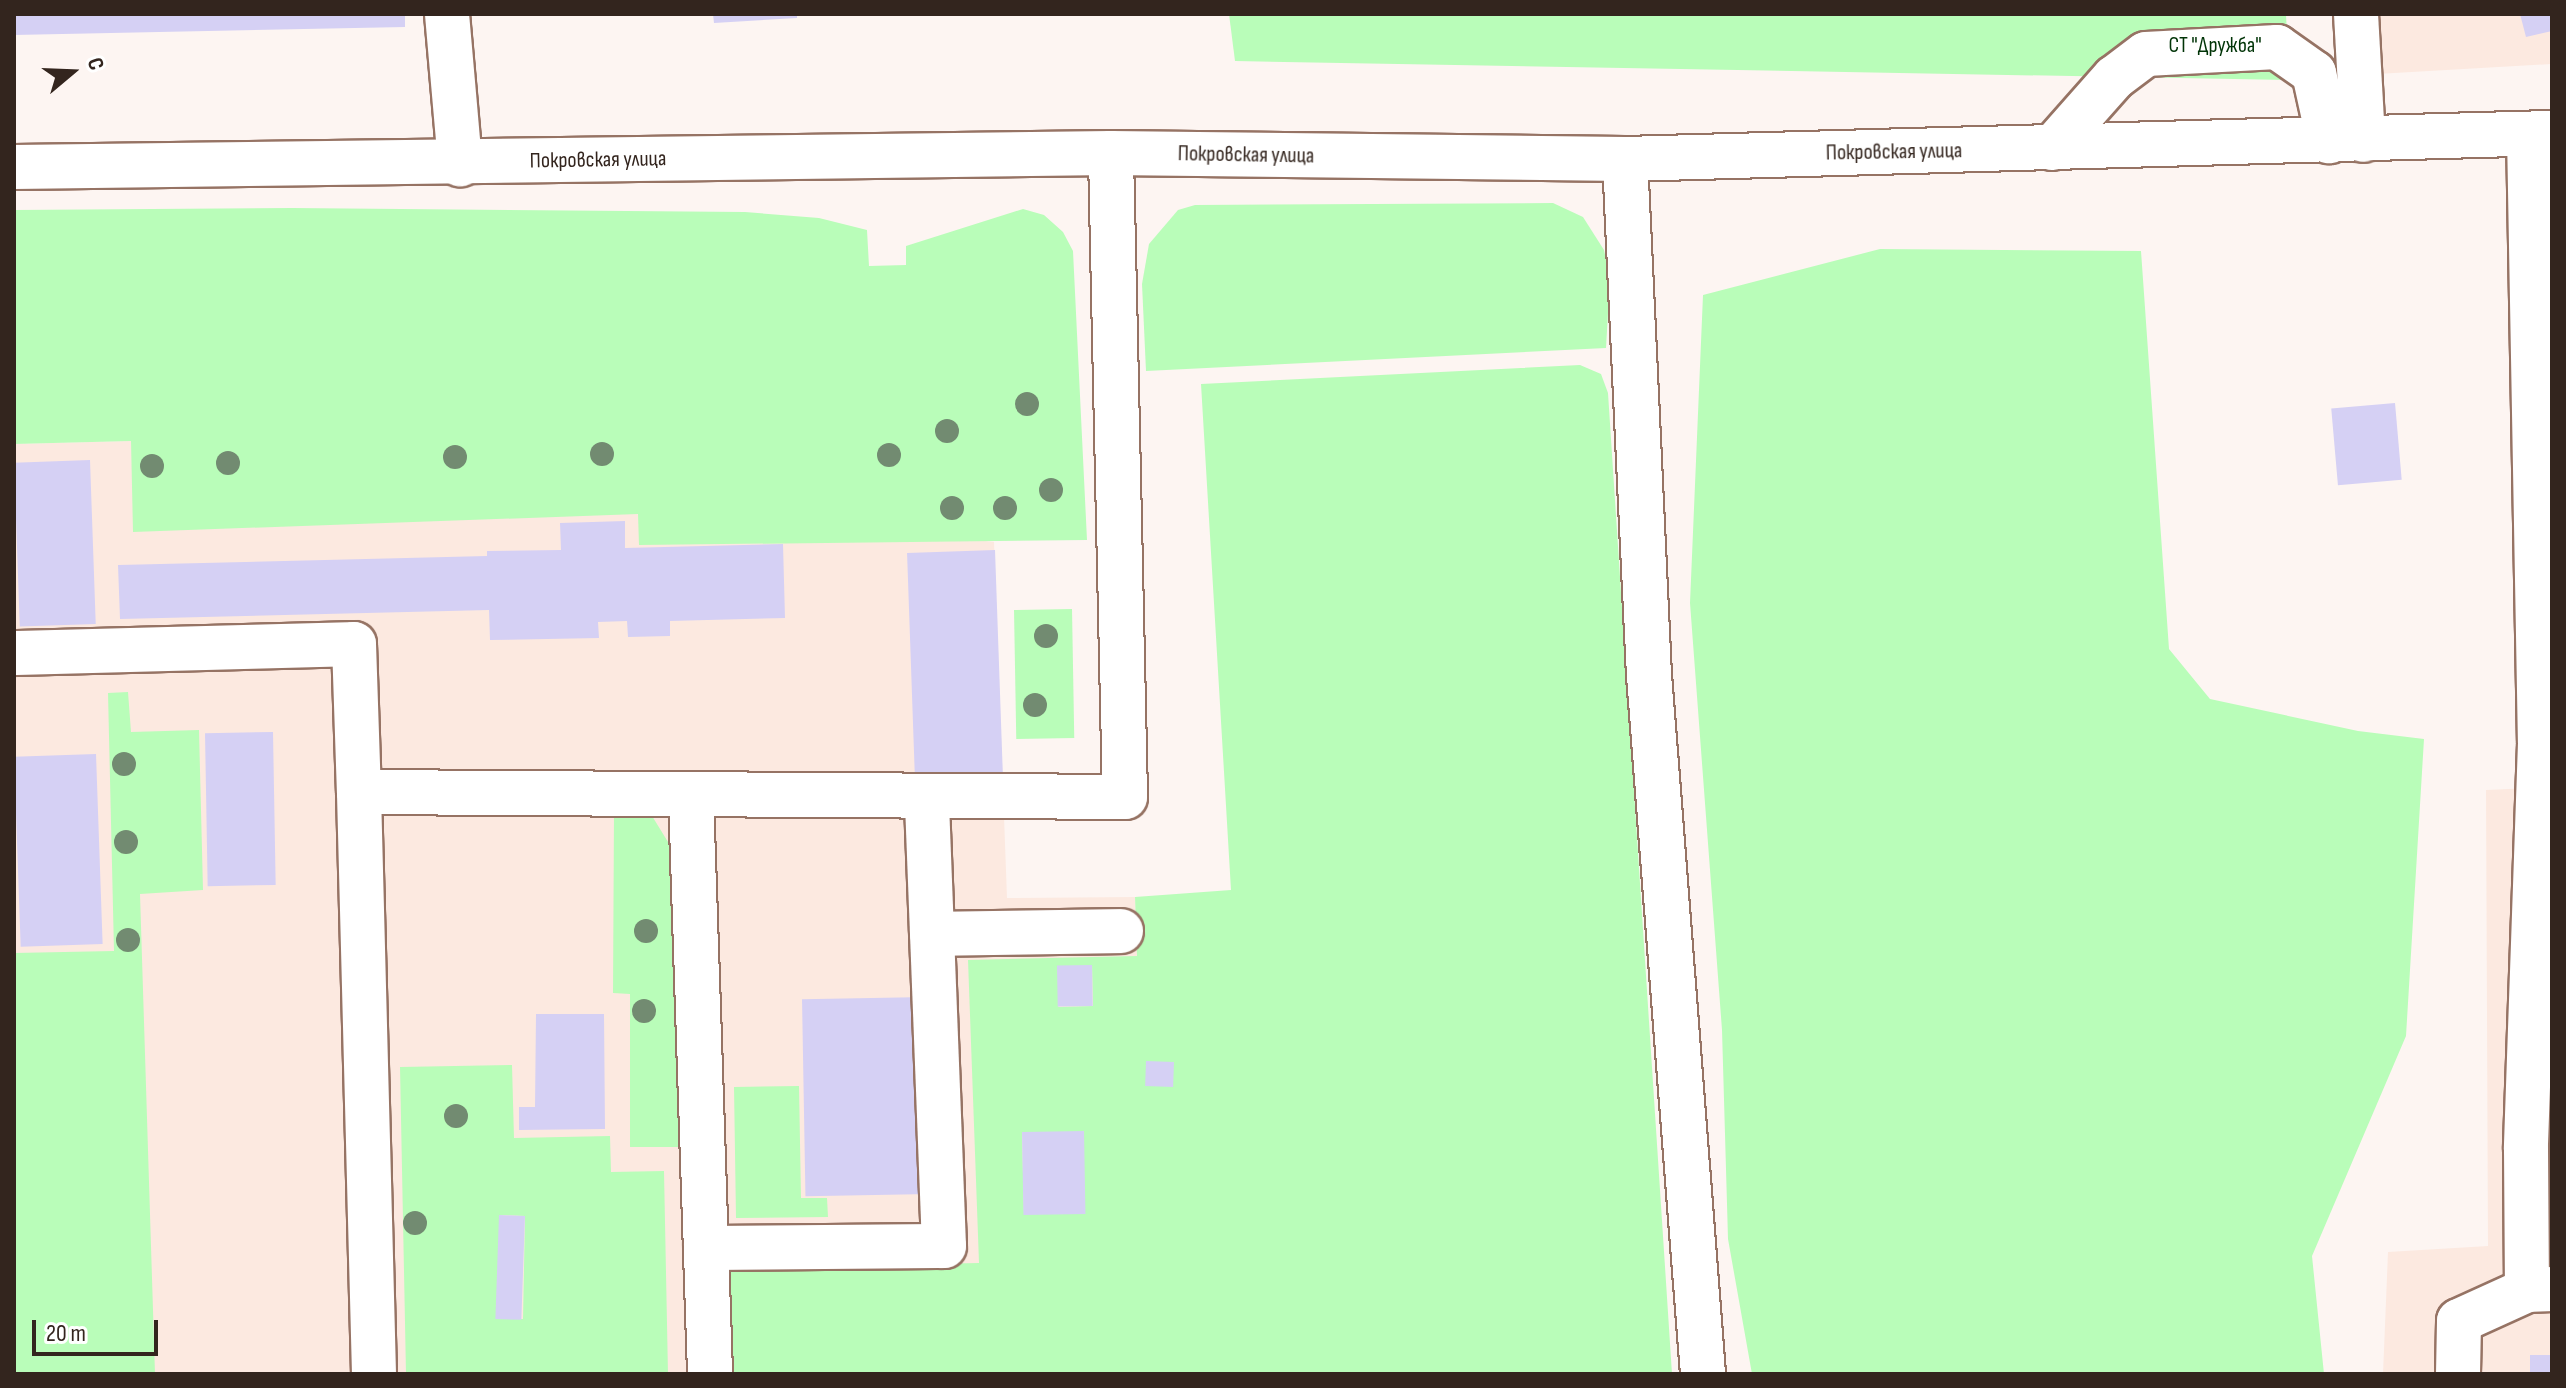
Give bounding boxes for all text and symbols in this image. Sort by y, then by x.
north arrow [32,32,112,112]
park label: СТ "Дружба" [2168,33,2262,59]
text: С [81,54,110,74]
street label: Покровская улица [1826,138,1962,166]
street label: Покровская улица [1178,141,1314,169]
street label: Покровская улица [530,146,666,174]
scale bar [36,1304,162,1354]
text: 20 m [46,1319,86,1348]

